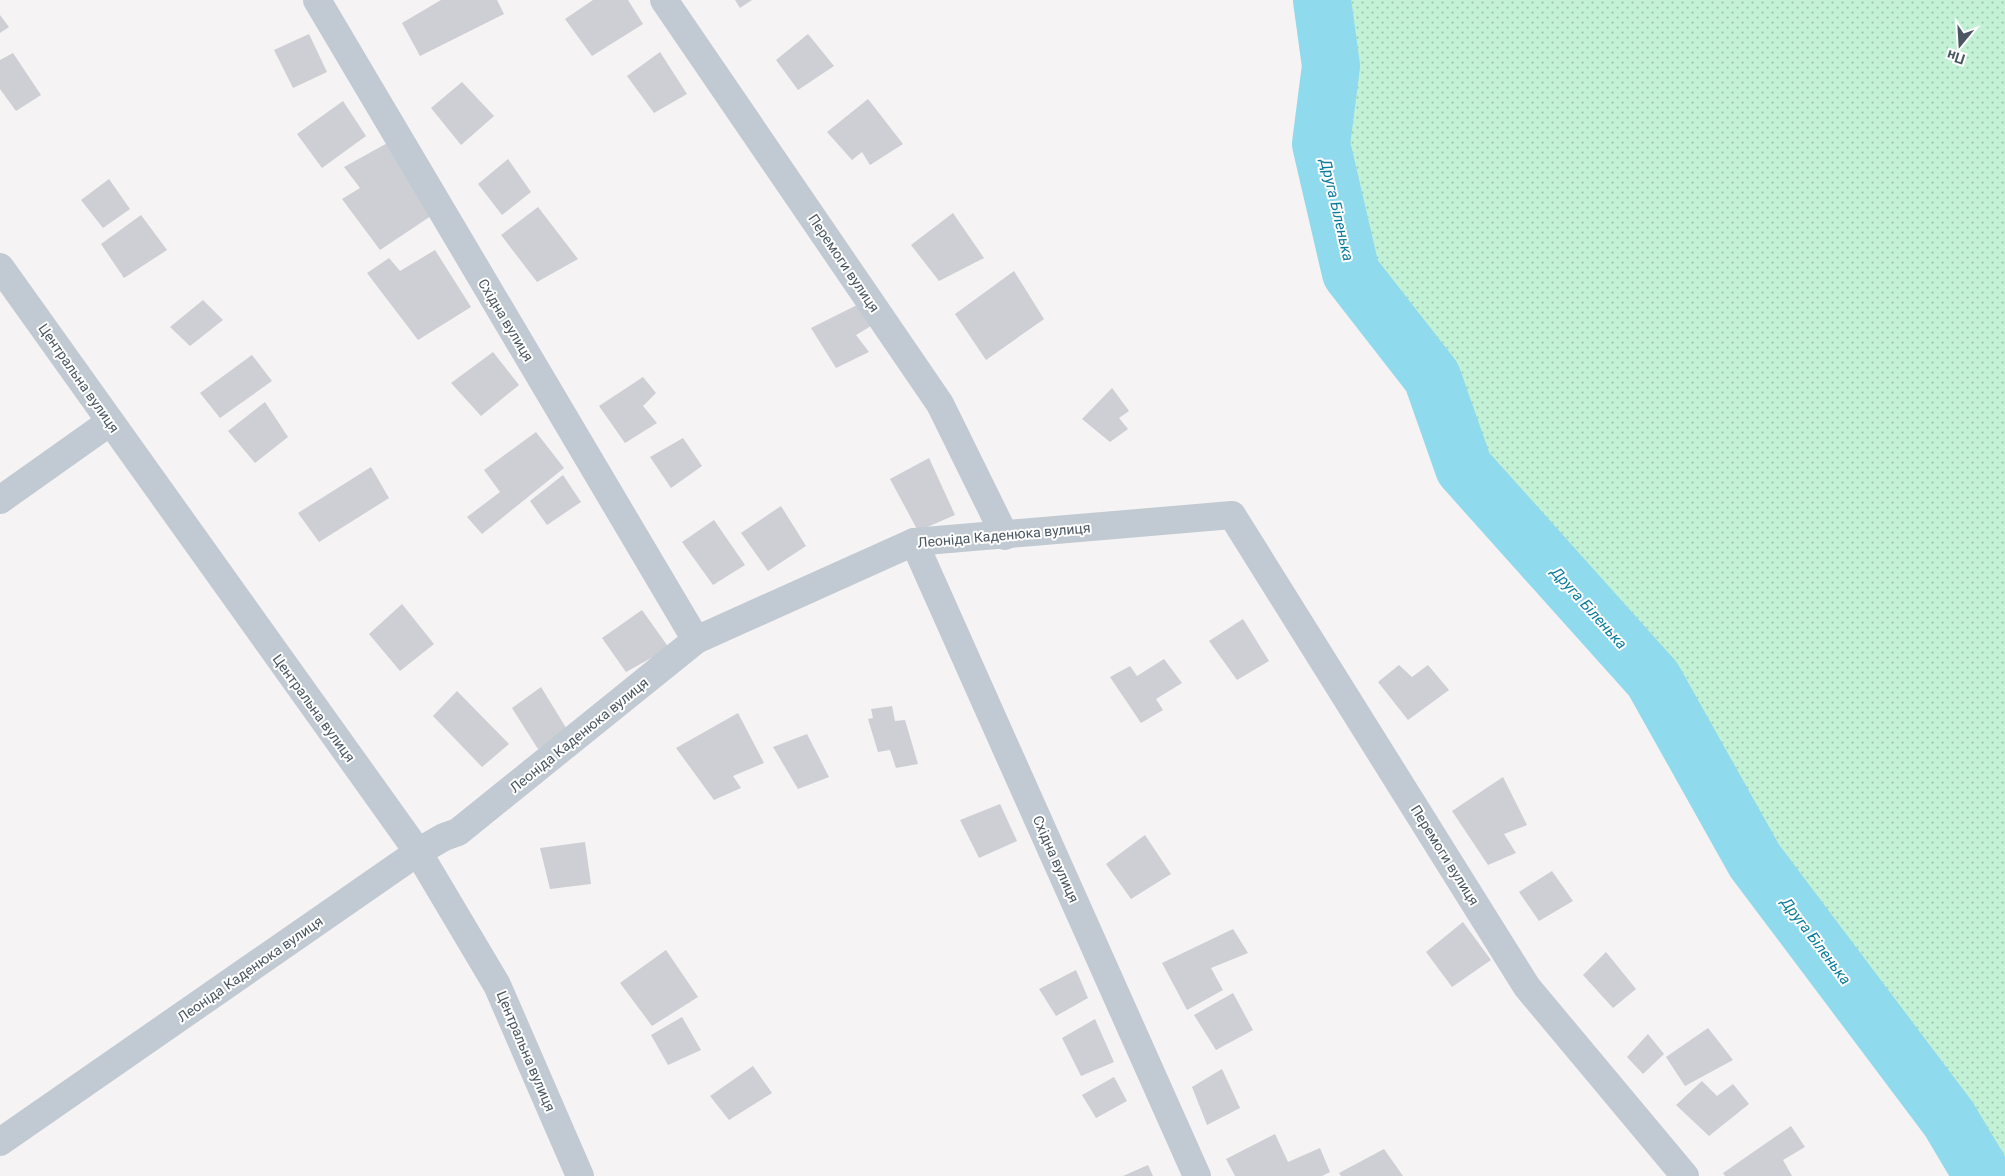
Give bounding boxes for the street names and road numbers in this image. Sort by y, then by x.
street label: Перемоги вулиця [805,211,883,315]
street label: Східна вулиця [475,276,537,364]
street label: Центральна вулиця [35,320,123,436]
street label: Леоніда Каденюка вулиця [917,519,1091,551]
street label: Центральна вулиця [270,651,358,765]
street label: Леоніда Каденюка вулиця [507,674,651,796]
street label: Перемоги вулиця [1408,802,1482,908]
street label: Східна вулиця [1030,813,1082,905]
street label: Леоніда Каденюка вулиця [174,913,326,1025]
street label: Центральна вулиця [493,988,559,1114]

